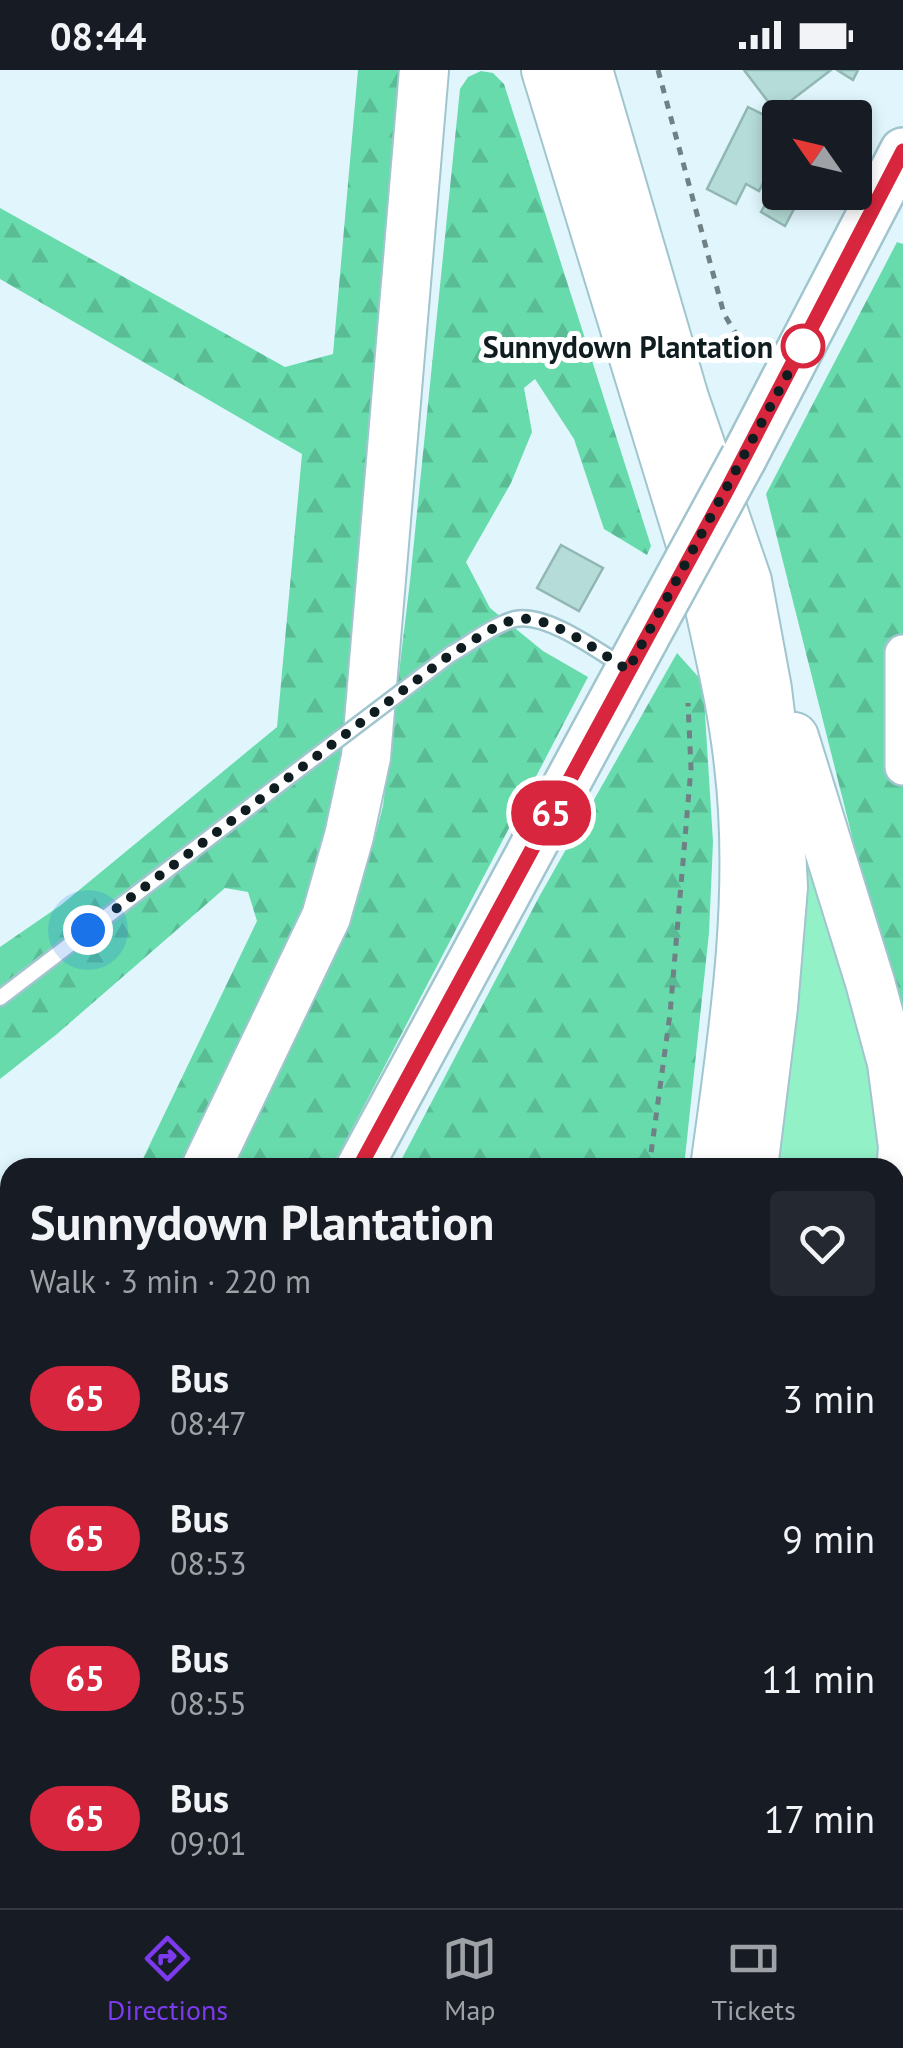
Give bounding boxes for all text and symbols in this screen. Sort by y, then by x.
text: 08:44 [50,11,146,60]
north arrow [762,100,872,210]
map controls [762,100,872,210]
marker: Sunnydown Plantation [782,325,824,367]
place label: Sunnydown Plantation [483,327,773,366]
line badge: 65 [506,780,596,846]
text: 65 [531,790,571,836]
your location [63,905,113,955]
text: Sunnydown Plantation [30,1191,494,1253]
button: heart [770,1191,875,1296]
text: Walk · 3 min · 220 m [30,1260,311,1302]
text: Bus [170,1353,229,1402]
text: 3 min [782,1374,875,1423]
text: 65 [65,1375,105,1421]
text: 08:47 [170,1402,247,1444]
text: Bus [170,1493,229,1542]
text: 9 min [782,1514,875,1563]
text: 65 [65,1515,105,1561]
text: 08:53 [170,1542,247,1584]
text: Bus [170,1633,229,1682]
text: 11 min [762,1654,875,1703]
text: 65 [65,1655,105,1701]
text: 08:55 [170,1682,247,1724]
text: Bus [170,1773,229,1822]
text: 17 min [764,1794,875,1843]
text: 65 [65,1795,105,1841]
text: 09:01 [170,1822,247,1864]
tab: Directions [107,1931,228,2028]
tab: Map [442,1931,497,2028]
tab: Tickets [712,1931,796,2028]

